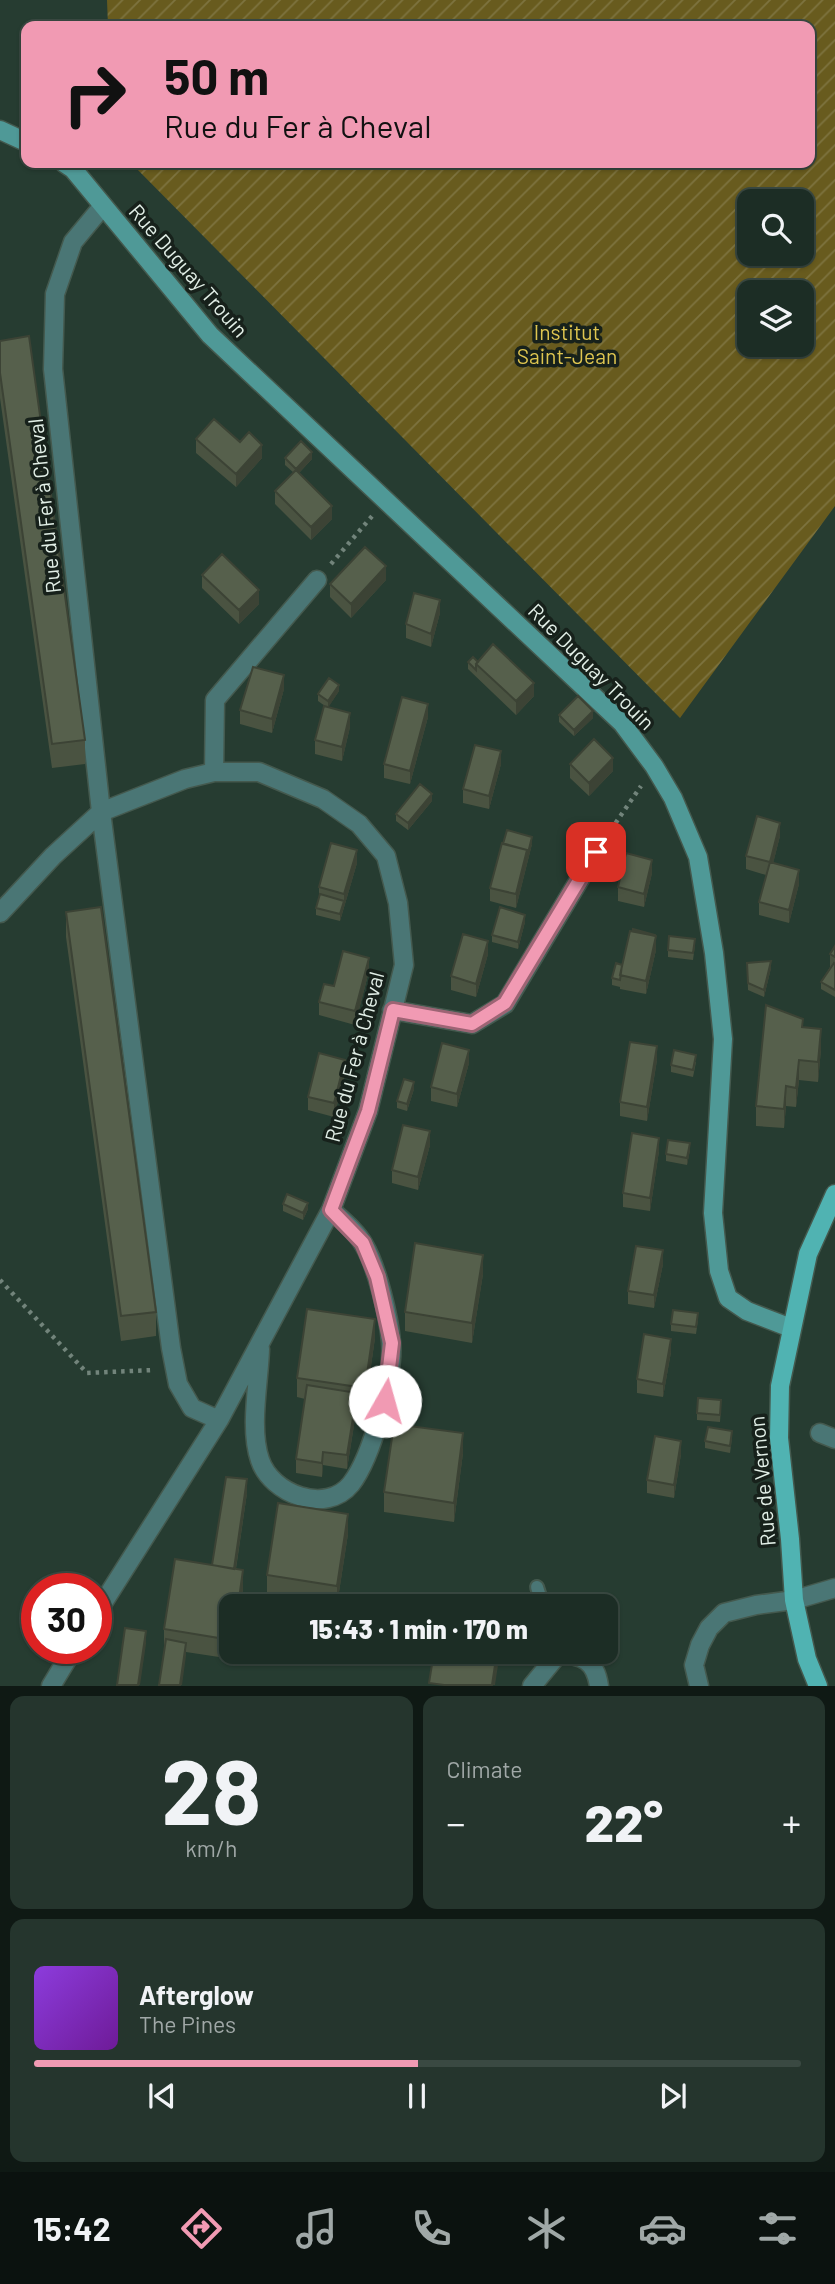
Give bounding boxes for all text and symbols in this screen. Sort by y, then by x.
text: 50 m [164,46,269,105]
icon: right [49,49,140,140]
text: Rue du Fer à Cheval [164,106,432,144]
map controls [737,189,814,357]
button: search [737,189,814,266]
street label: Rue Duguay Trouin [125,198,254,342]
button: layers [737,280,814,357]
park label: Institut Saint-Jean [517,319,617,368]
street label: Rue du Fer à Cheval [22,418,65,595]
street label: Rue Duguay Trouin [524,598,660,734]
pin [566,822,626,882]
icon: arrive [577,833,615,871]
street label: Rue du Fer à Cheval [319,969,388,1145]
position arrow [348,1364,422,1438]
street label: Rue de Vernon [743,1415,780,1547]
speed limit sign: 30 [21,1573,112,1664]
text: 15:43 · 1 min · 170 m [309,1613,528,1644]
text: 28 [161,1734,261,1843]
text: Climate [447,1755,523,1783]
text: 22° [584,1790,663,1852]
text: − [447,1799,466,1845]
text: + [782,1799,801,1845]
text: km/h [185,1834,237,1862]
text: Afterglow [139,1979,254,2010]
text: The Pines [139,2010,236,2038]
icon: previous [143,2077,181,2115]
icon: pause [398,2077,436,2115]
icon: next [654,2077,692,2115]
icon: directions [177,2204,226,2253]
icon: music [292,2204,341,2253]
icon: phone [407,2204,456,2253]
icon: climate [522,2204,571,2253]
icon: car [638,2204,687,2253]
icon: filters [753,2204,802,2253]
text: 15:42 [33,2209,111,2247]

